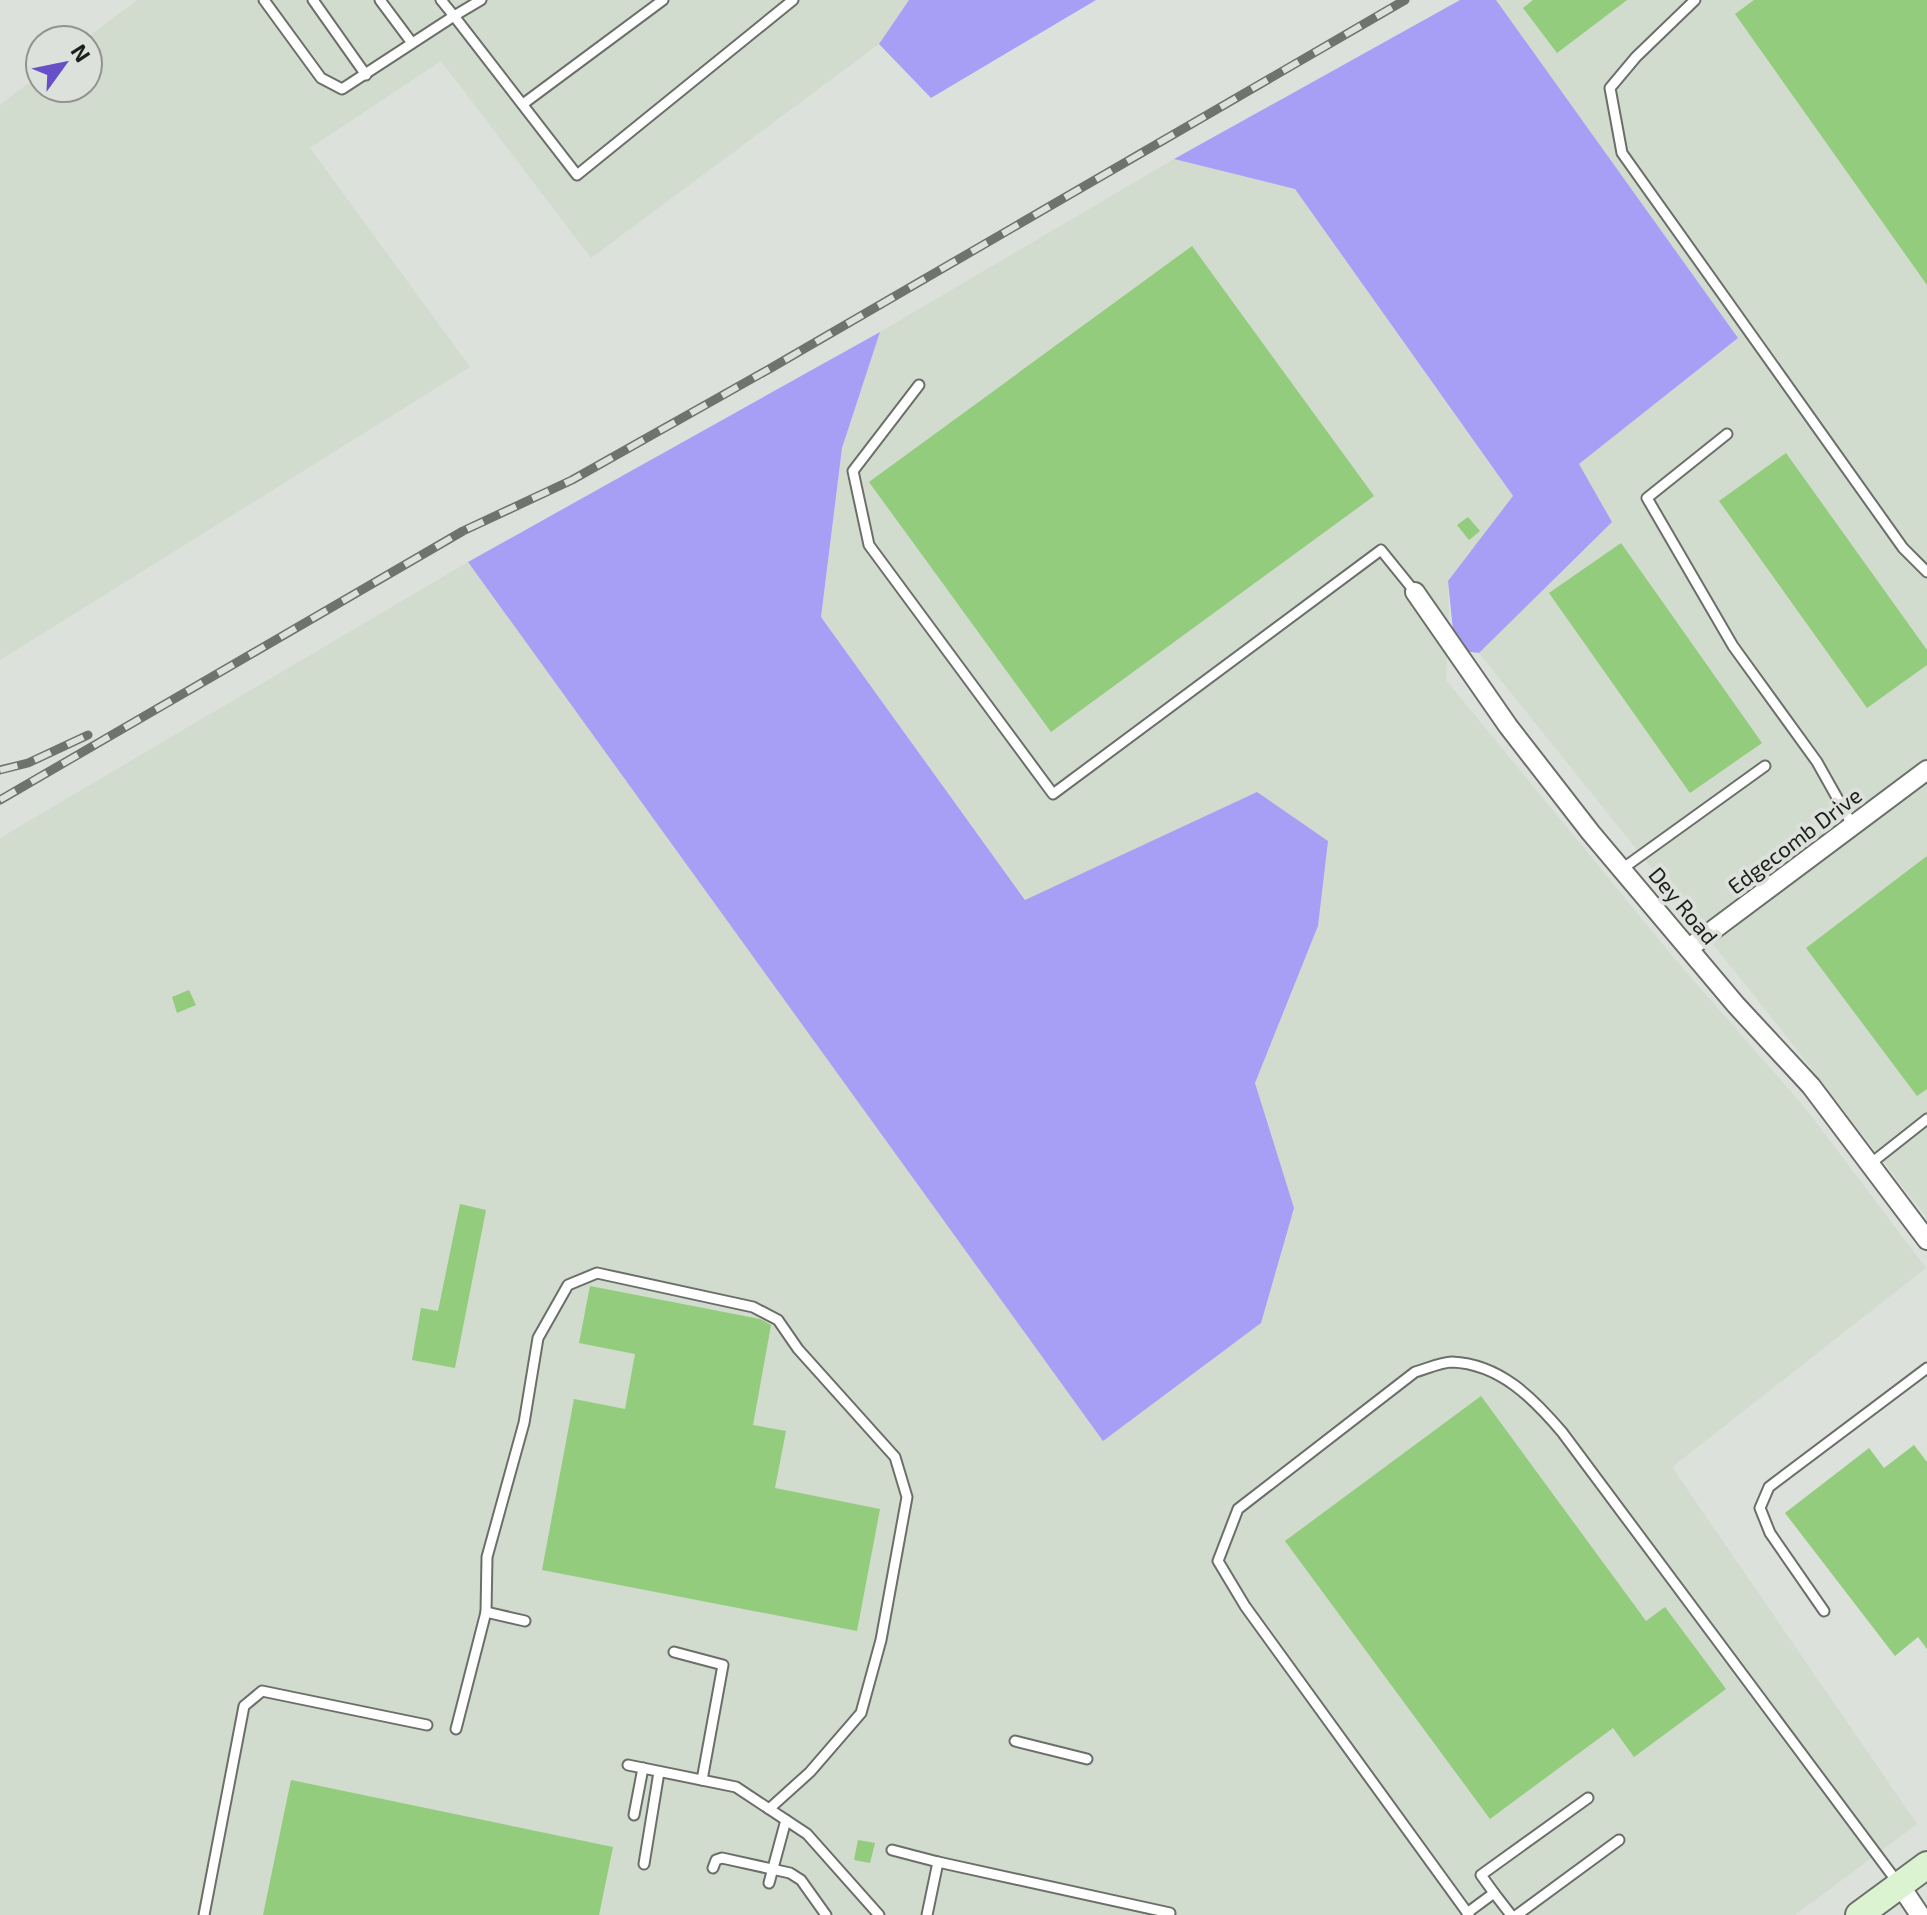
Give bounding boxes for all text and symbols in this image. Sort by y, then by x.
north arrow [24,24,104,104]
text: N [66,39,97,66]
street label: Edgecomb Drive [1722,781,1866,899]
street label: Dey Road [1644,861,1724,949]

